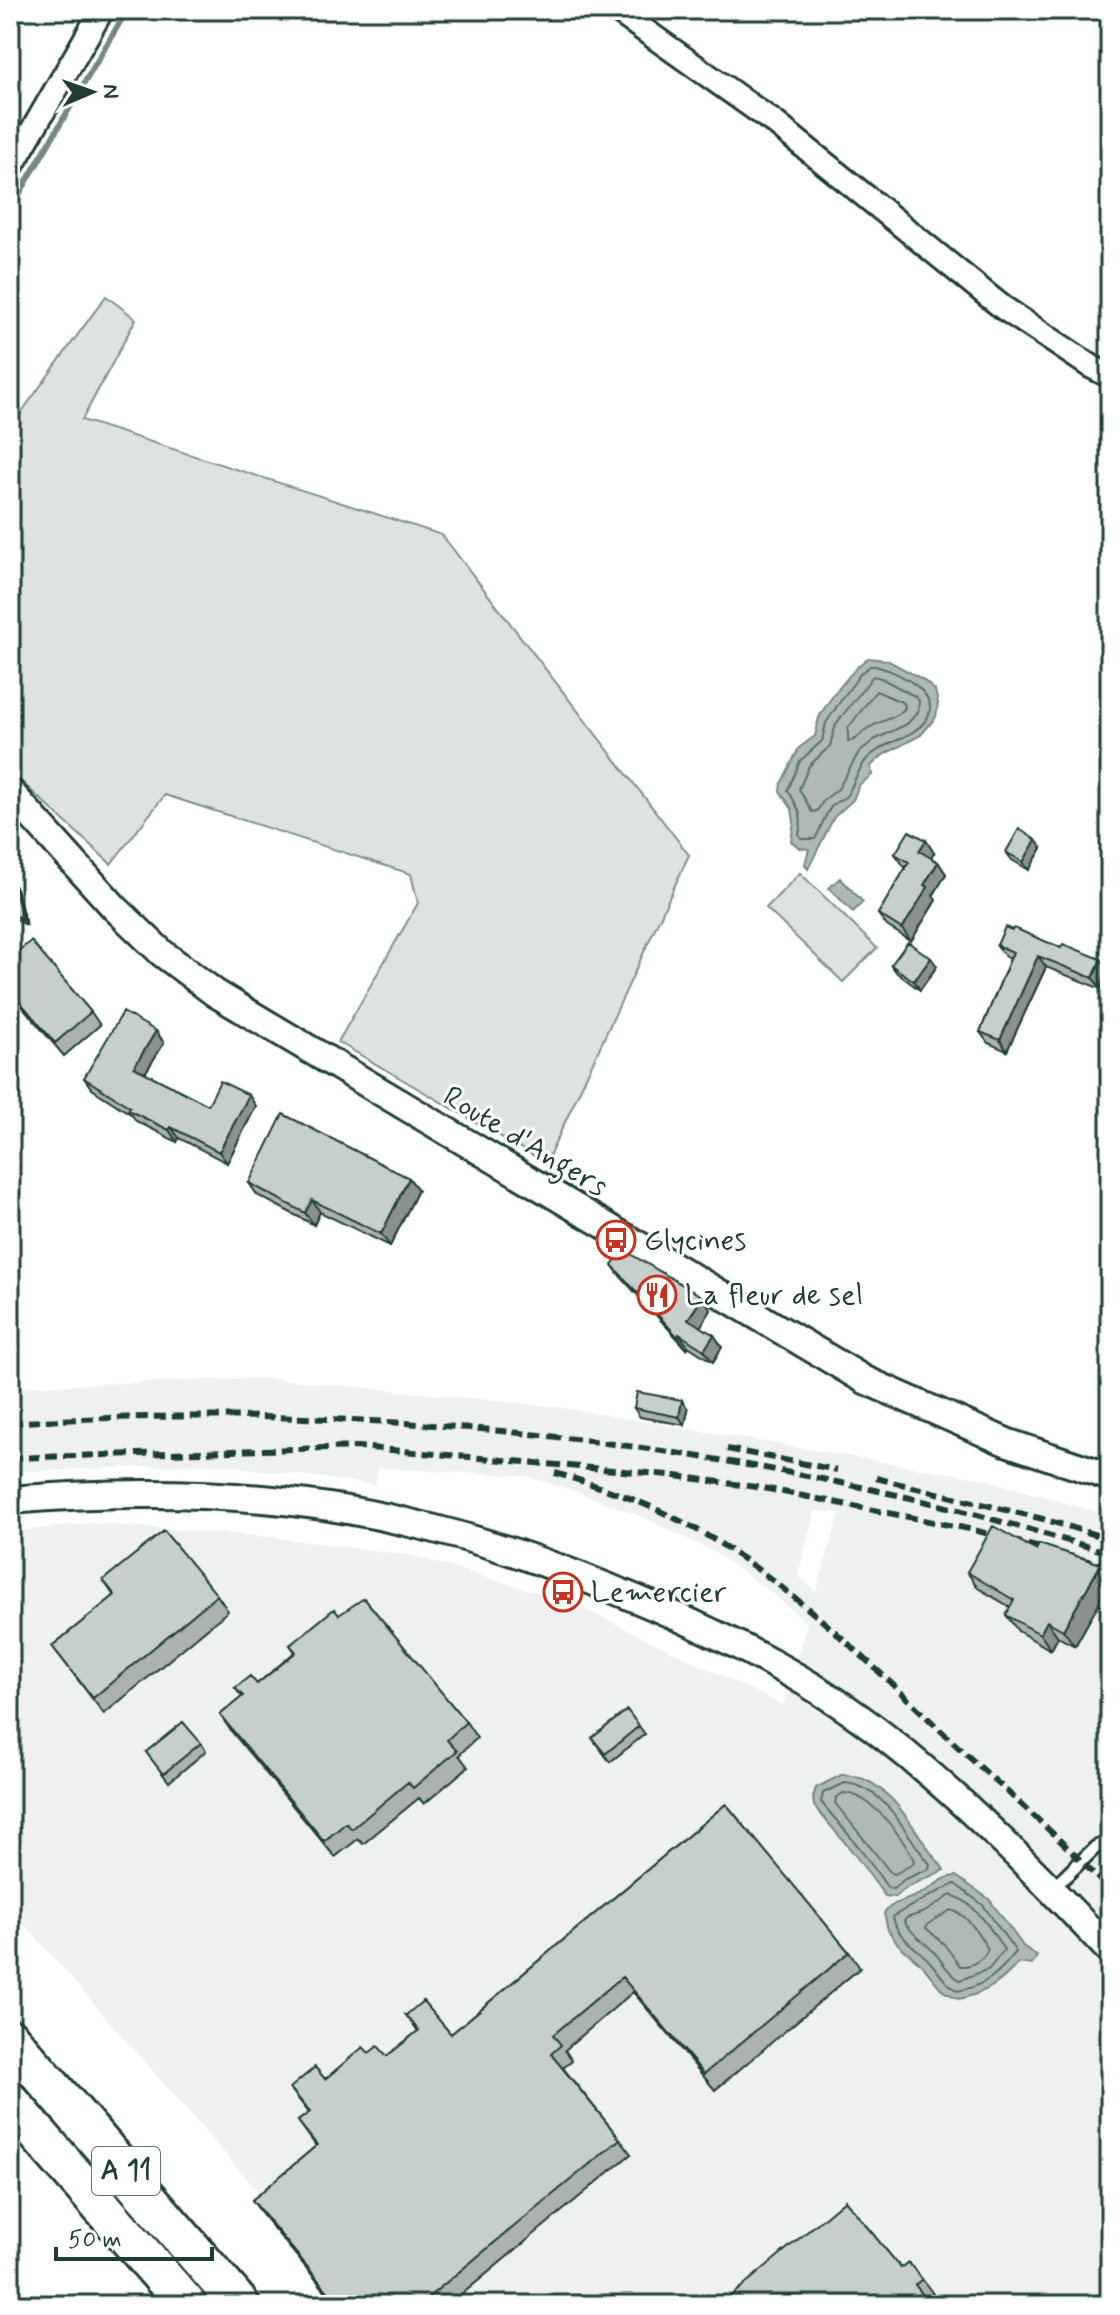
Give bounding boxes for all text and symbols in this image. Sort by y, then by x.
north arrow [52,52,132,132]
text: N [96,84,124,99]
street label: Route d'Angers [434,1078,614,1209]
bus stop icon: Glycines [595,1219,637,1261]
place label: Glycines [644,1221,746,1260]
restaurant icon: La fleur de sel [636,1274,678,1316]
place label: La fleur de sel [685,1276,863,1315]
bus stop icon: Lemercier [542,1571,584,1613]
place label: Lemercier [591,1573,727,1612]
road number: A 11 [92,2147,160,2195]
scale bar [56,2211,212,2261]
text: 50 m [68,2225,122,2256]

